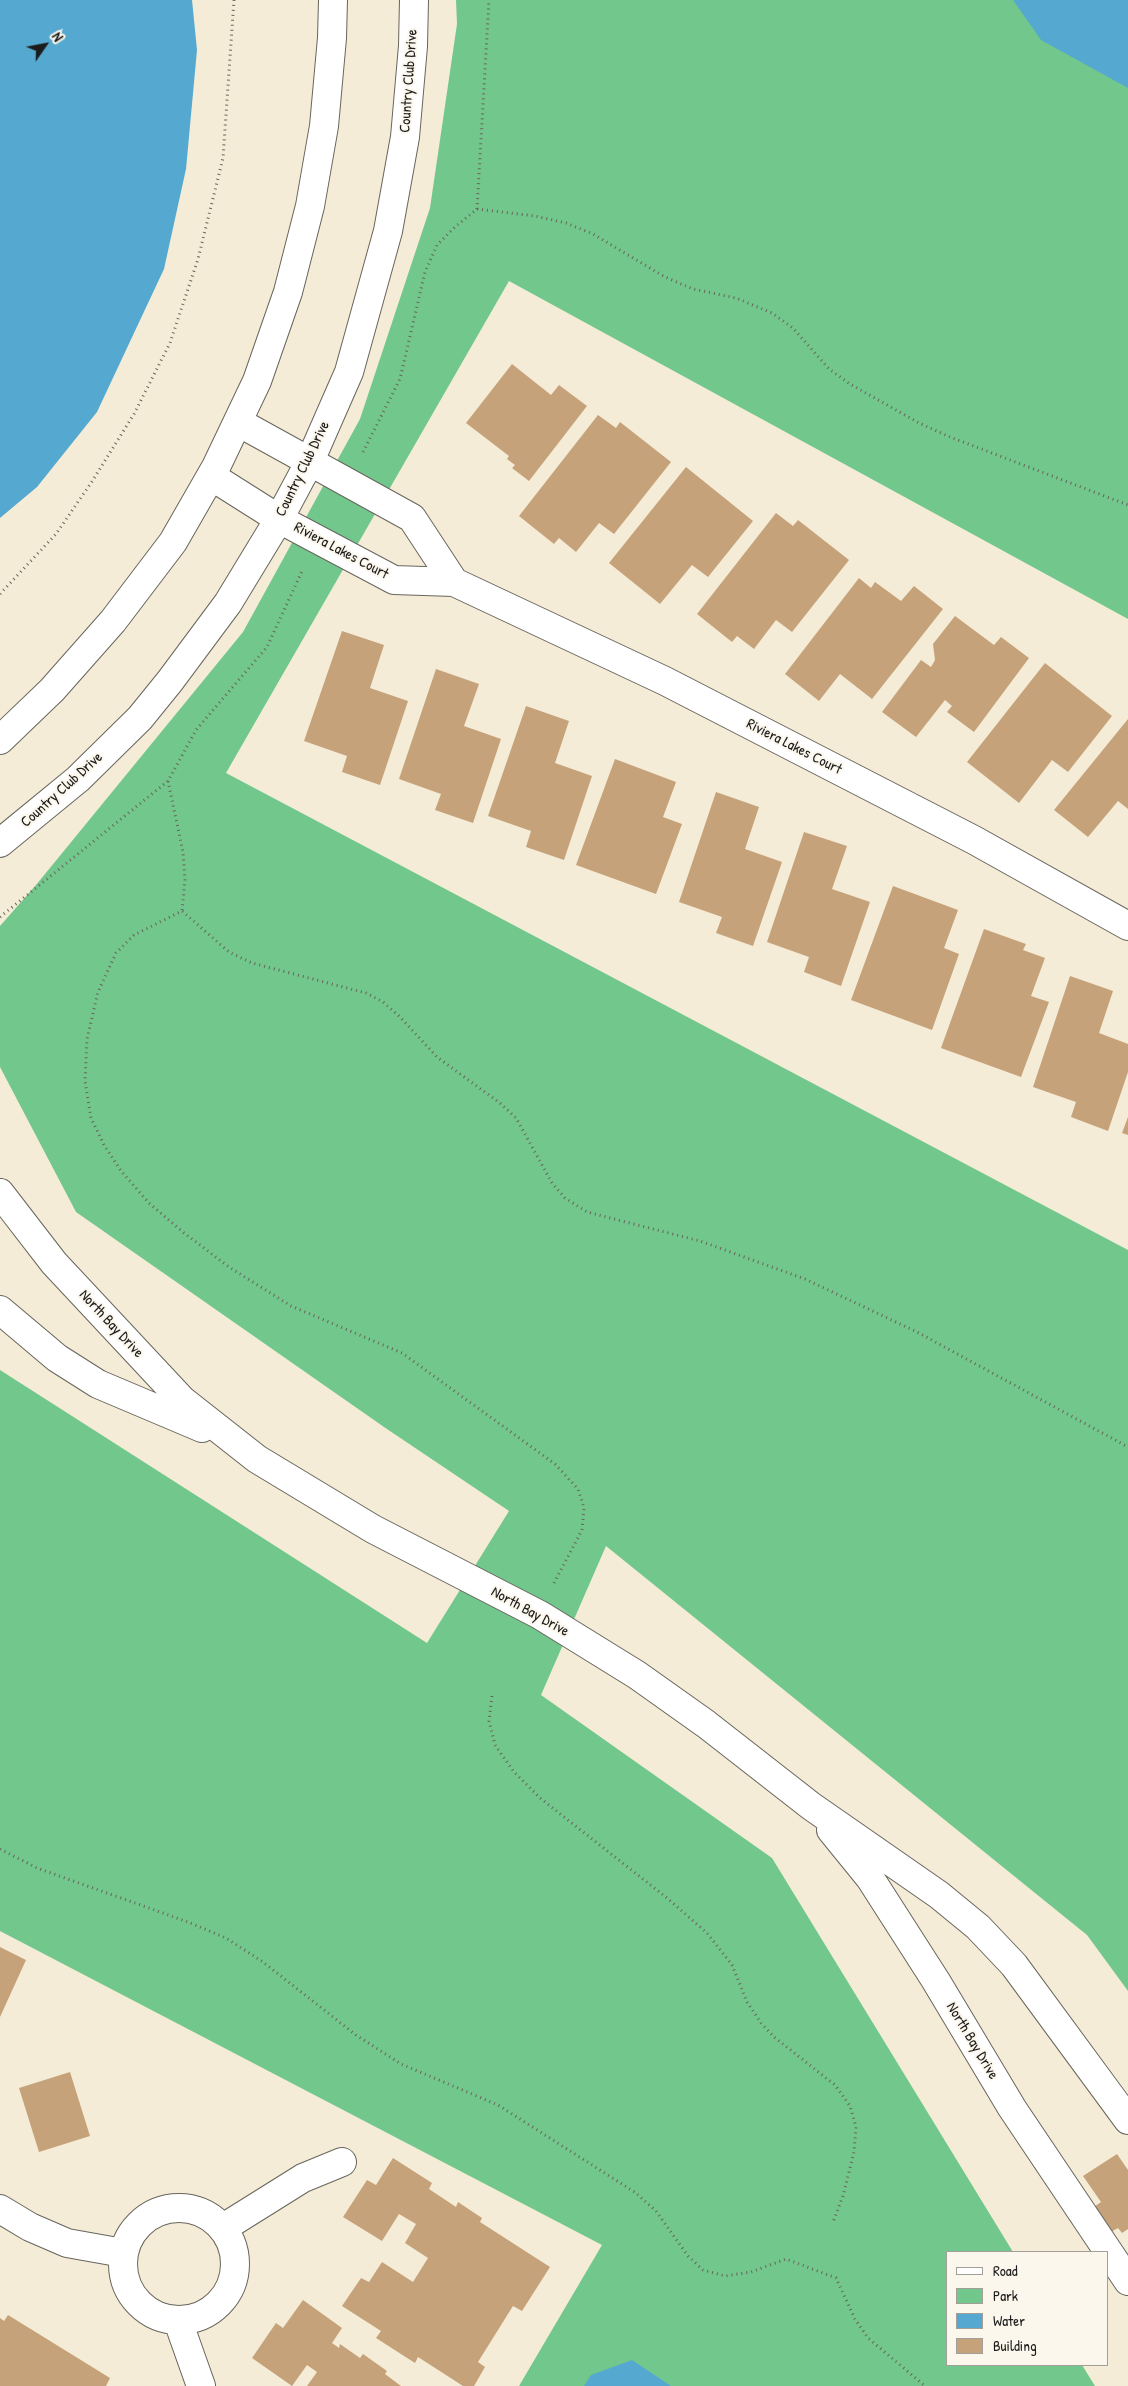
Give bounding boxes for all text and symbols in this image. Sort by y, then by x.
north arrow [20,20,70,70]
text: N [48,28,68,45]
street label: Country Club Drive [396,29,422,133]
street label: Country Club Drive [272,418,334,520]
street label: Riviera Lakes Court [291,518,391,584]
street label: Riviera Lakes Court [743,715,845,779]
street label: Country Club Drive [17,749,107,831]
street label: North Bay Drive [75,1286,147,1362]
street label: North Bay Drive [488,1583,572,1641]
street label: North Bay Drive [942,1999,1002,2083]
legend [946,2251,1108,2366]
text: Road [993,2260,1018,2281]
text: Park [993,2285,1018,2306]
text: Water [993,2310,1025,2331]
text: Building [993,2335,1037,2356]

